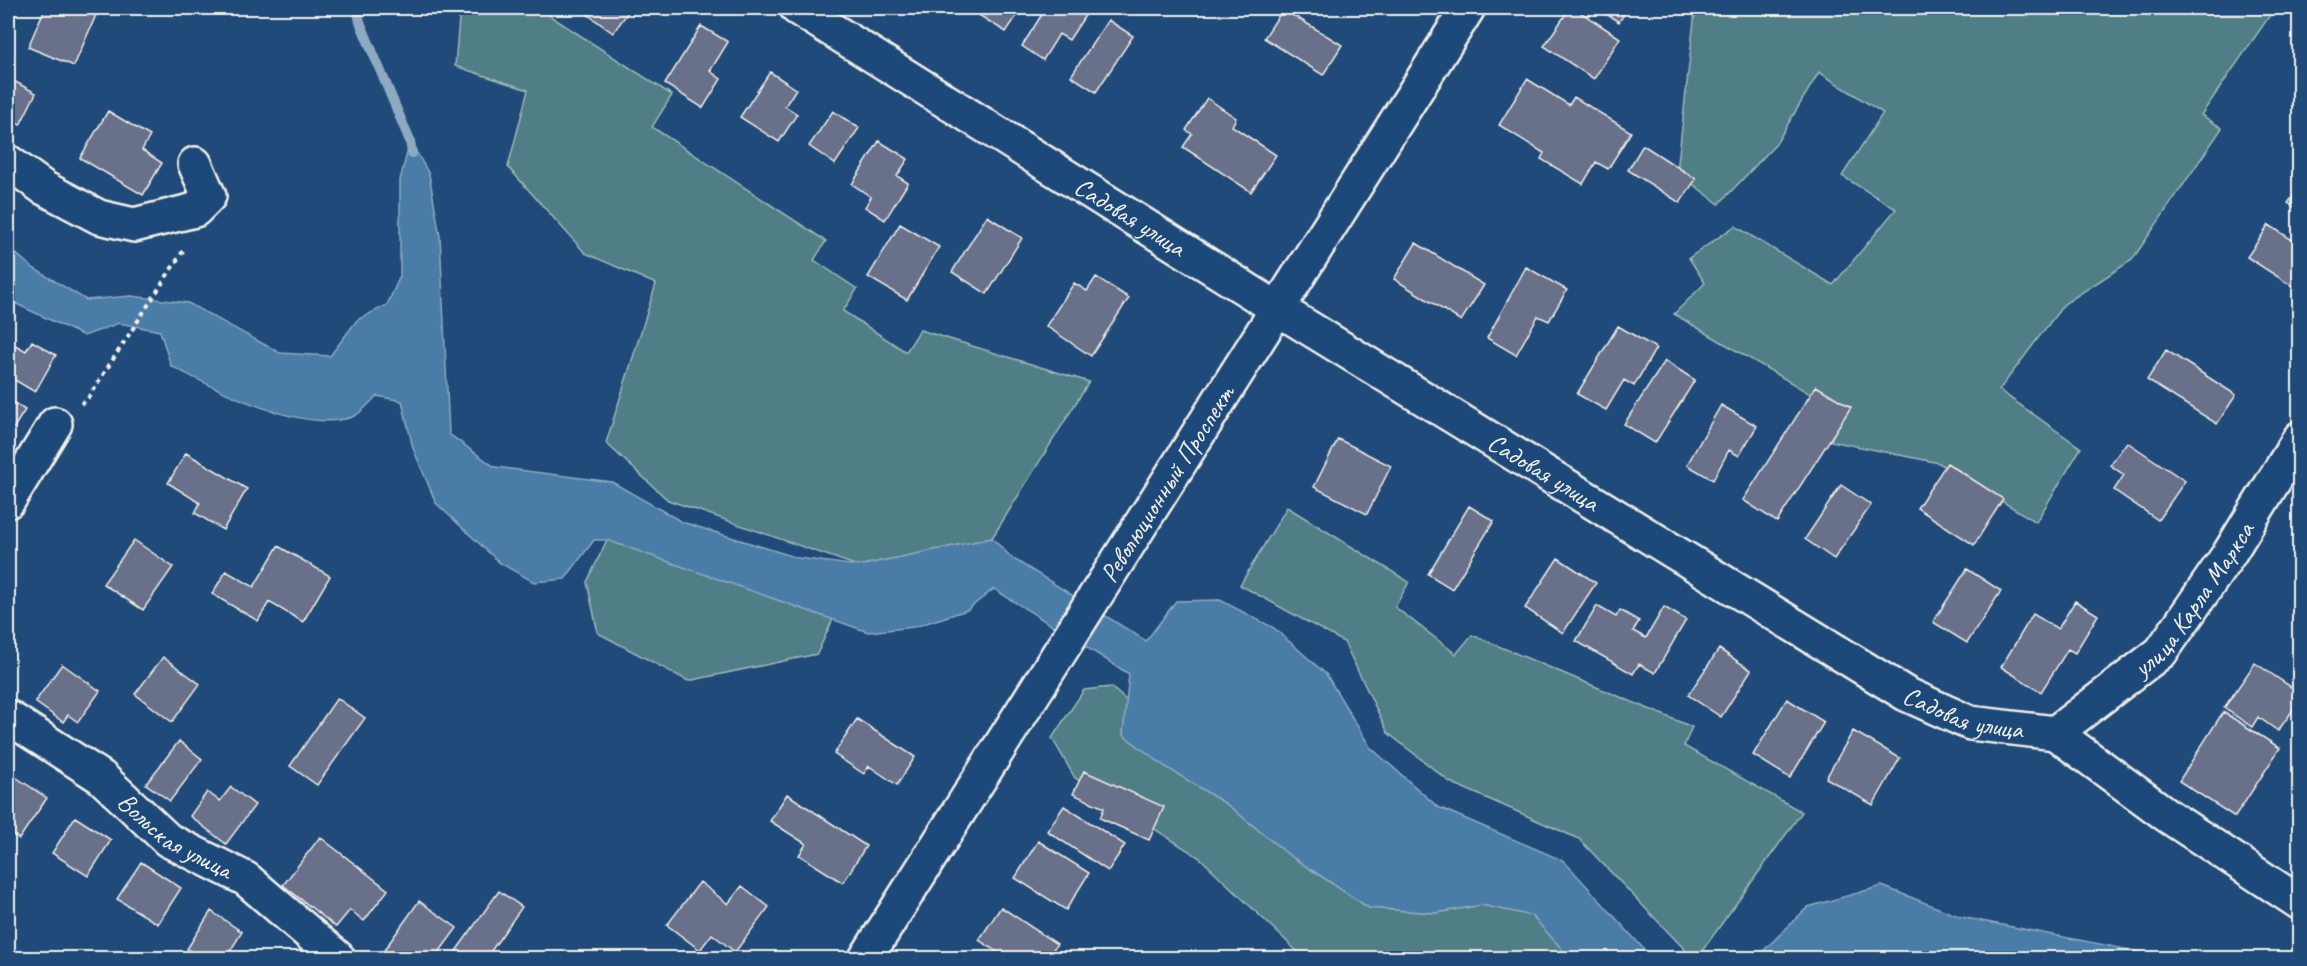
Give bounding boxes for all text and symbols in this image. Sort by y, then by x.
street label: Садовая улица [1068,169,1193,264]
street label: Революционный Проспект [1092,377,1243,588]
street label: Садовая улица [1482,425,1607,519]
street label: улица Карла Маркса [2125,514,2262,685]
street label: Садовая улица [1898,678,2026,746]
street label: Вольская улица [111,785,240,887]

